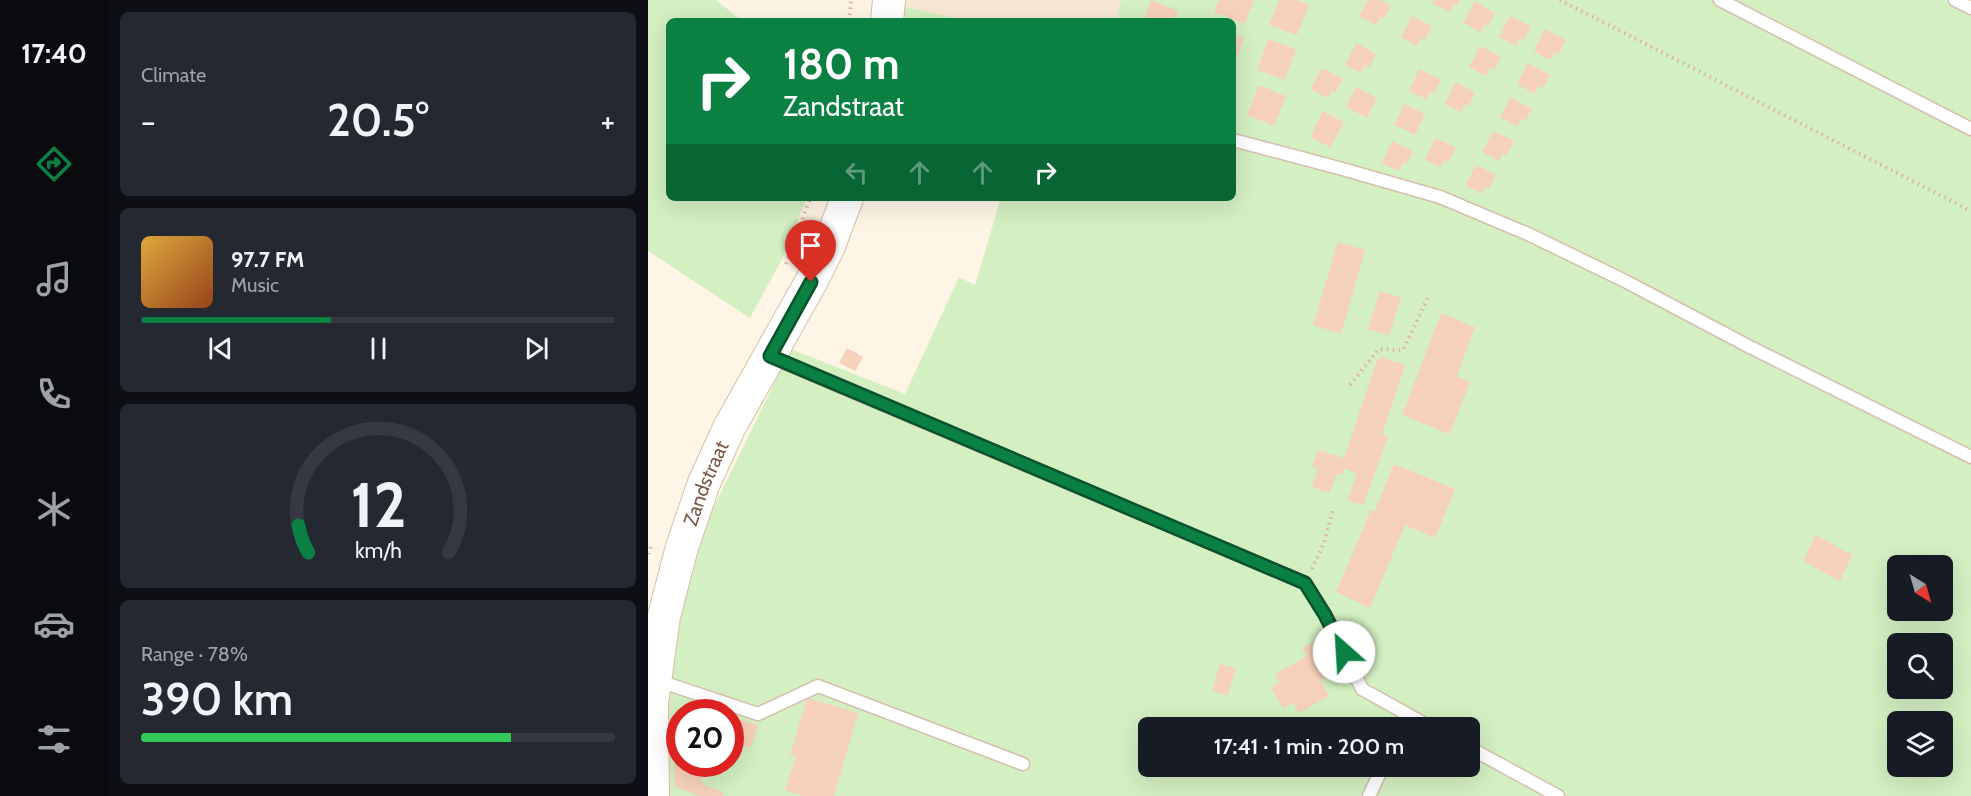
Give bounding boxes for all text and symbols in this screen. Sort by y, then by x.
text: 17:40 [21,37,87,70]
text: 180 m [783,38,899,90]
icon: right [684,42,762,120]
text: Climate [141,63,206,87]
text: Zandstraat [783,90,904,123]
text: 20.5° [327,93,429,147]
text: − [141,101,156,141]
text: + [600,101,615,141]
icon: directions [33,143,75,185]
icon: left [840,156,873,189]
icon: ahead [903,156,936,189]
icon: ahead [966,156,999,189]
icon: right [1029,156,1062,189]
pin [785,220,836,282]
icon: arrive [794,229,827,262]
text: 97.7 FM [231,246,304,273]
icon: music [33,258,75,300]
text: Music [231,273,279,297]
icon: previous [204,332,237,365]
icon: pause [362,332,395,365]
icon: next [520,332,553,365]
icon: phone [33,373,75,415]
street label: Zandstraat [678,437,734,529]
text: 12 [350,467,406,543]
icon: climate [33,488,75,530]
text: km/h [355,537,401,563]
north arrow [1887,555,1953,621]
map controls [1887,555,1953,777]
icon: car [33,603,75,645]
position arrow [1312,620,1376,684]
button: search [1887,633,1953,699]
text: Range · 78% [141,642,248,666]
text: 390 km [141,672,293,726]
speed limit sign: 20 [666,699,744,777]
button: layers [1887,711,1953,777]
icon: filters [33,718,75,760]
text: 17:41 · 1 min · 200 m [1214,733,1404,760]

